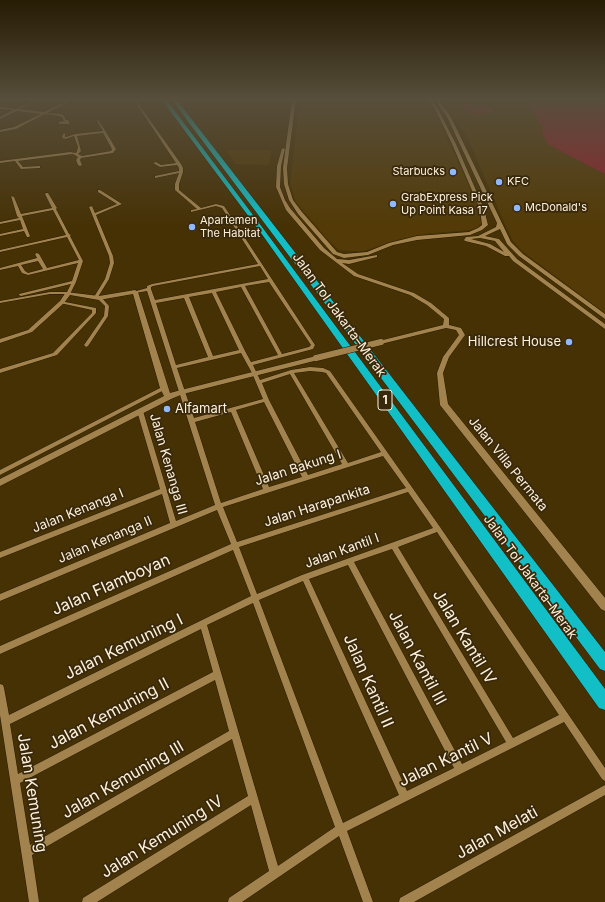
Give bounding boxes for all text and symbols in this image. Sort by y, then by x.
place label: Starbucks [392,165,445,179]
marker: Starbucks [448,167,458,177]
place label: KFC [507,175,529,189]
marker: KFC [494,177,504,187]
place label: GrabExpress Pick Up Point Kasa 17 [401,191,493,217]
marker: GrabExpress Pick Up Point Kasa 17 [388,199,398,209]
place label: McDonald's [525,201,587,215]
marker: McDonald's [512,203,522,213]
place label: Apartemen The Habitat [200,214,260,240]
marker: Apartemen The Habitat [187,222,197,232]
street label: Jalan Tol Jakarta–Merak [289,250,389,380]
place label: Hillcrest House [468,334,561,350]
marker: Hillcrest House [564,337,574,347]
road number: 1 [378,390,392,410]
place label: Alfamart [175,401,227,417]
marker: Alfamart [162,404,172,414]
street label: Jalan Kenanga III [146,412,190,516]
street label: Jalan Villa Permata [465,414,551,514]
street label: Jalan Bakung I [253,447,343,489]
street label: Jalan Harapankita [262,481,372,531]
street label: Jalan Kenanga I [30,486,126,536]
street label: Jalan Tol Jakarta–Merak [480,512,580,642]
street label: Jalan Kenanga II [56,513,154,567]
street label: Jalan Kantil I [303,530,381,572]
street label: Jalan Flamboyan [49,550,173,620]
street label: Jalan Kantil IV [428,586,500,688]
street label: Jalan Kantil III [384,607,450,709]
street label: Jalan Kemuning I [62,610,186,684]
street label: Jalan Kantil II [339,631,397,731]
street label: Jalan Kemuning II [46,674,172,754]
street label: Jalan Kantil V [396,729,496,791]
street label: Jalan Kemuning [13,732,51,854]
street label: Jalan Kemuning III [59,737,187,823]
street label: Jalan Kemuning IV [97,792,227,882]
street label: Jalan Melati [453,803,541,863]

